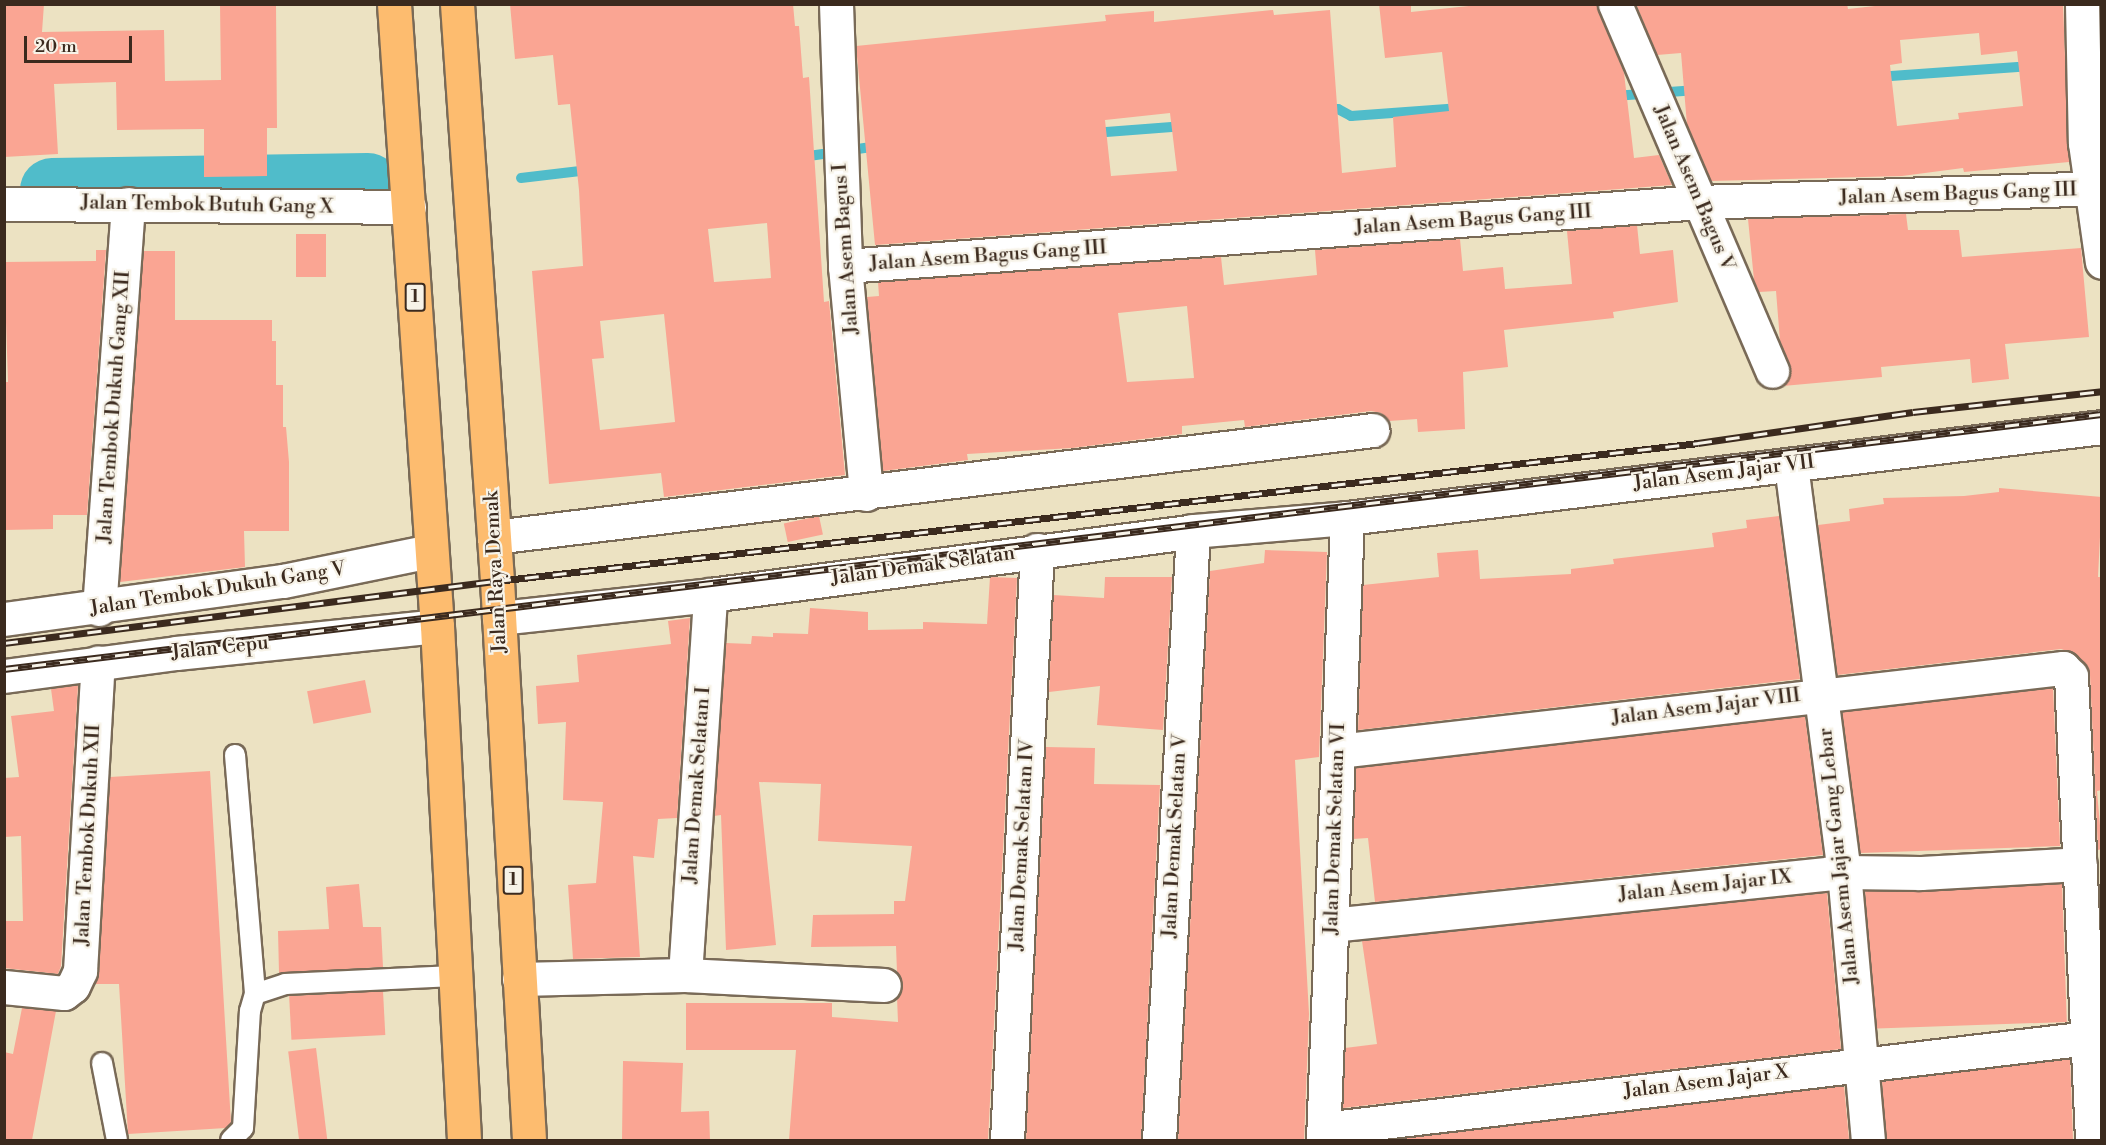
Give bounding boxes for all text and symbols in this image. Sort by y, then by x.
scale bar [27,24,135,62]
text: 20 m [35,35,77,58]
street label: Jalan Asem Bagus V [1648,101,1740,275]
street label: Jalan Asem Bagus I [828,163,864,335]
street label: Jalan Asem Bagus Gang III [1839,178,2077,210]
street label: Jalan Tembok Butuh Gang X [81,191,333,219]
street label: Jalan Asem Bagus Gang III [1354,200,1592,240]
street label: Jalan Asem Bagus Gang III [869,236,1107,276]
street label: Jalan Tembok Dukuh Gang XII [93,270,135,544]
road number: 1 [404,282,426,312]
street label: Jalan Asem Jajar VII [1632,450,1816,496]
street label: Jalan Raya Demak [480,490,512,654]
street label: Jalan Demak Selatan [829,541,1017,591]
street label: Jalan Tembok Dukuh Gang V [88,557,348,621]
street label: Jalan Cepu [170,631,270,665]
street label: Jalan Asem Jajar VIII [1610,684,1802,730]
street label: Jalan Demak Selatan I [678,686,716,884]
street label: Jalan Demak Selatan VI [1319,723,1351,935]
street label: Jalan Tembok Dukuh XII [70,724,106,946]
street label: Jalan Asem Jajar Gang Lebar [1814,727,1864,985]
street label: Jalan Demak Selatan V [1158,734,1192,938]
street label: Jalan Demak Selatan IV [1004,739,1040,951]
road number: 1 [502,865,524,895]
street label: Jalan Asem Jajar IX [1617,865,1793,907]
street label: Jalan Asem Jajar X [1622,1060,1790,1104]

